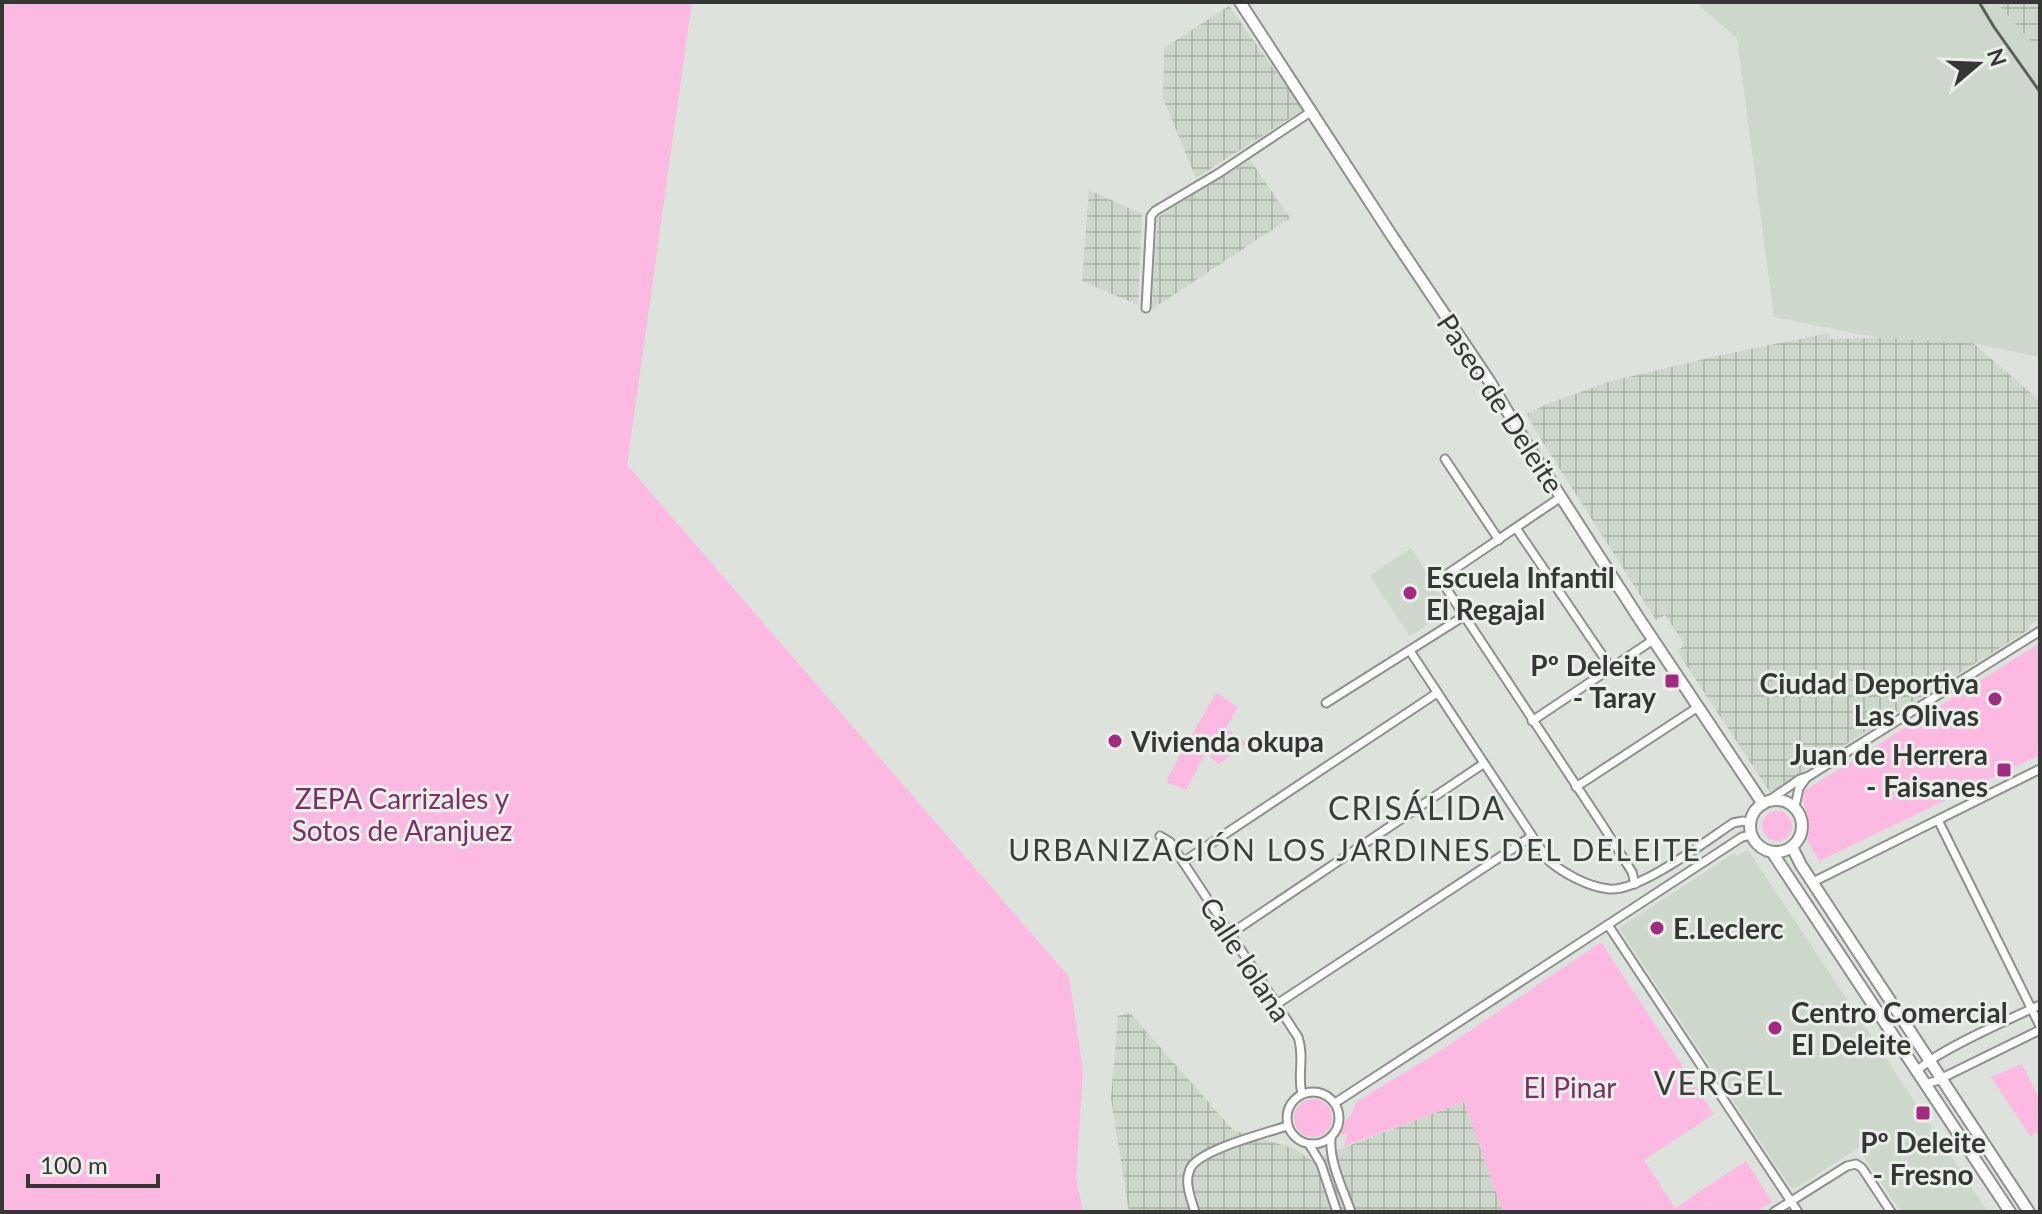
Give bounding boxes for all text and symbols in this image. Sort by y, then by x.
north arrow [1938,24,2018,104]
text: N [1982,45,2013,70]
street label: Paseo de Deleite [1430,307,1572,499]
place label: Escuela Infantil El Regajal [1426,560,1615,626]
marker: Escuela Infantil El Regajal [1401,584,1419,602]
place label: Pº Deleite - Taray [1530,648,1656,714]
place label: Ciudad Deportiva Las Olivas [1760,666,1979,732]
marker: Pº Deleite - Taray [1663,672,1681,690]
marker: Ciudad Deportiva Las Olivas [1986,690,2004,708]
place label: Vivienda okupa [1130,724,1324,758]
marker: Vivienda okupa [1106,732,1124,750]
place label: Juan de Herrera - Faisanes [1790,737,1988,803]
marker: Juan de Herrera - Faisanes [1995,761,2013,779]
park label: ZEPA Carrizales y Sotos de Aranjuez [292,781,512,847]
district label: CRISÁLIDA [1328,788,1506,827]
district label: URBANIZACIÓN LOS JARDINES DEL DELEITE [1008,831,1702,867]
street label: Calle Iolana [1193,891,1299,1027]
place label: E.Leclerc [1673,911,1784,945]
marker: E.Leclerc [1648,919,1666,937]
place label: Centro Comercial El Deleite [1791,995,2008,1061]
marker: Centro Comercial El Deleite [1766,1019,1784,1037]
district label: VERGEL [1654,1063,1784,1102]
park label: El Pinar [1523,1070,1617,1104]
marker: Pº Deleite - Fresno [1914,1104,1932,1122]
place label: Pº Deleite - Fresno [1860,1125,1986,1191]
scale bar [28,1138,158,1188]
text: 100 m [40,1150,108,1179]

